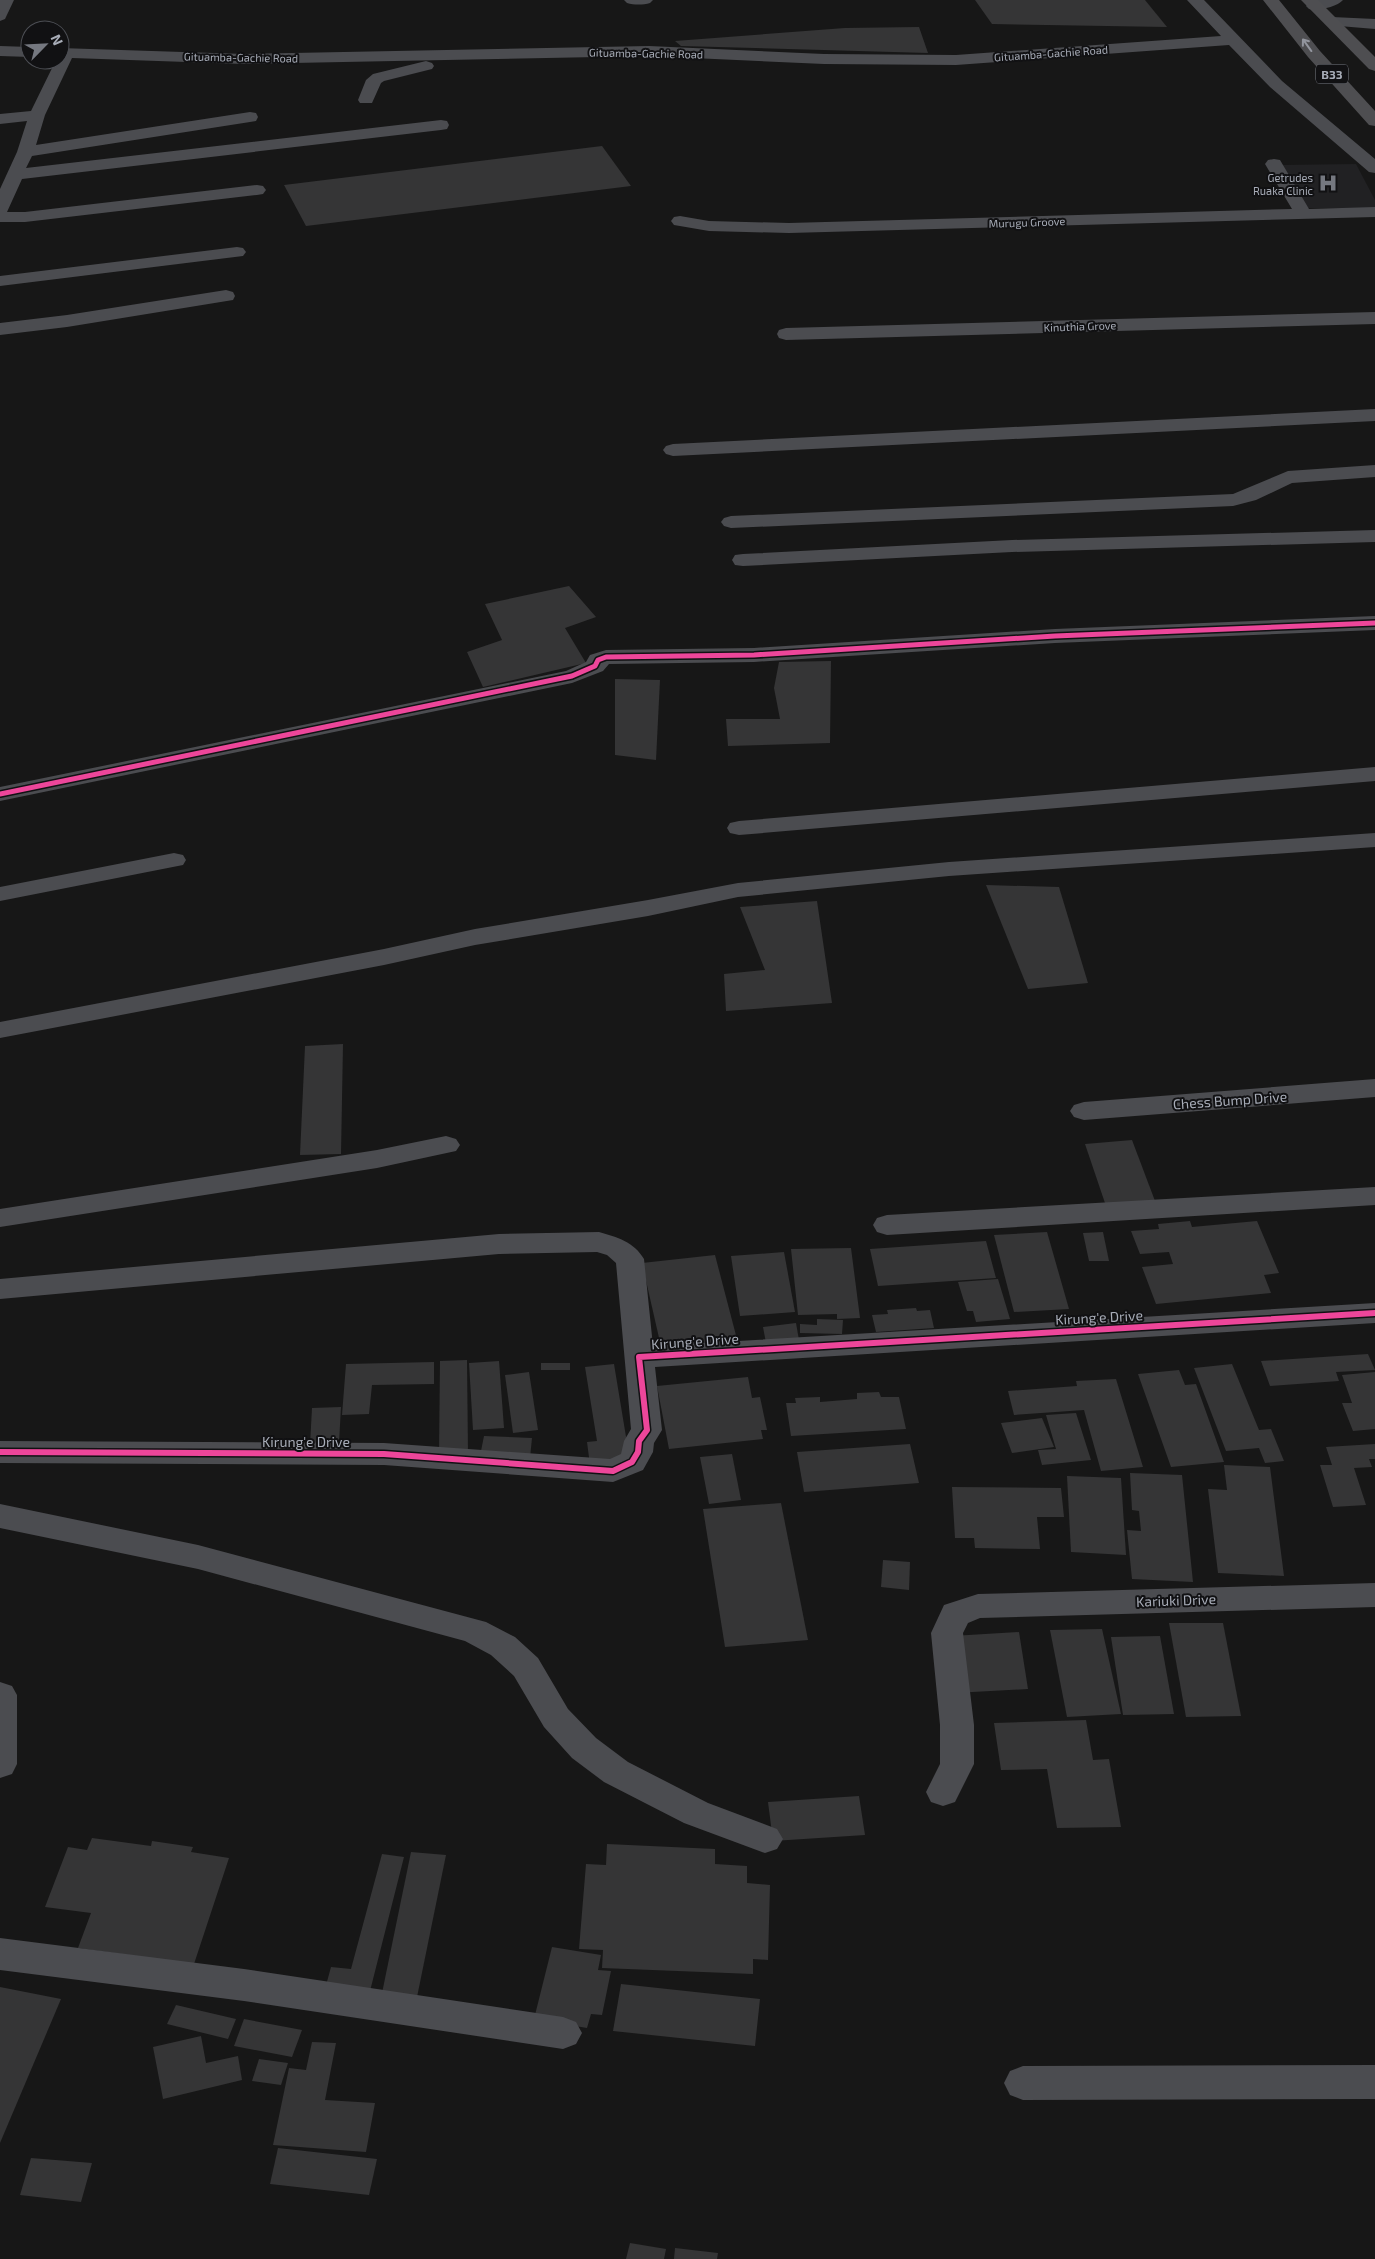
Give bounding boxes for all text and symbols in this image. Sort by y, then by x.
north arrow [20,20,70,70]
text: N [48,31,67,48]
one-way arrow [1302,39,1313,52]
street label: Gituamba-Gachie Road [994,43,1108,63]
street label: Gituamba-Gachie Road [589,46,703,60]
street label: Gituamba-Gachie Road [184,50,298,64]
road number: B33 [1316,64,1348,84]
place label: Getrudes Ruaka Clinic [1253,171,1313,197]
hospital icon: Getrudes Ruaka Clinic [1317,172,1339,194]
street label: Murugu Groove [988,214,1066,230]
street label: Kinuthia Grove [1043,318,1117,334]
street label: Chess Bump Drive [1172,1088,1288,1112]
street label: Kirung'e Drive [1055,1306,1143,1328]
street label: Kirung'e Drive [651,1329,739,1353]
street label: Kirung'e Drive [262,1433,350,1450]
street label: Kariuki Drive [1136,1590,1216,1610]

